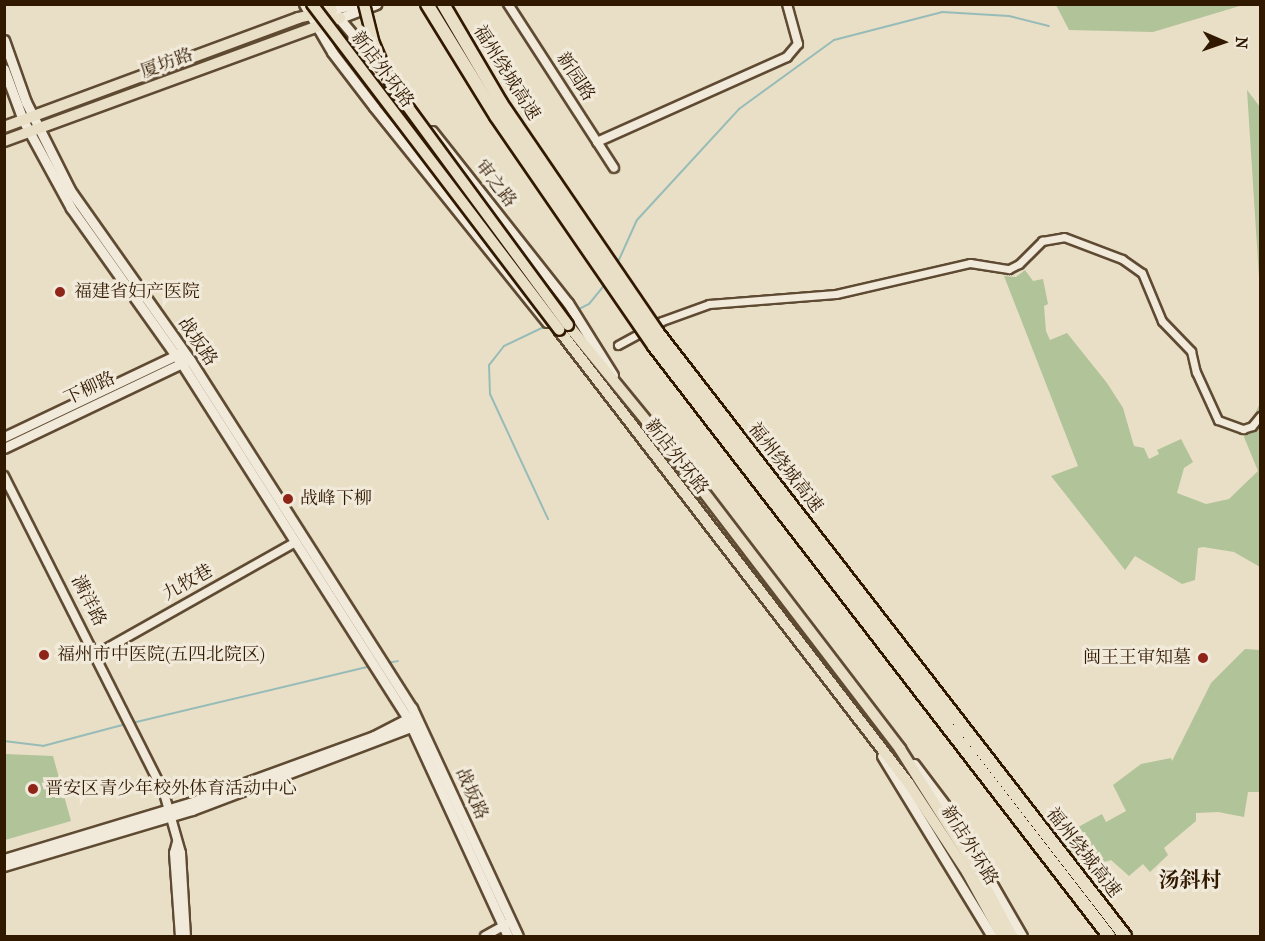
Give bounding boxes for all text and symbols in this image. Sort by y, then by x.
north arrow [1193,12,1253,72]
street label: 福州绕城高速 [468,21,544,125]
street label: 新店外环路 [346,28,418,112]
text: N [1232,36,1251,49]
street label: 厦坊路 [138,45,196,83]
street label: 新园路 [551,48,599,106]
street label: 审之路 [470,156,520,212]
place label: 福建省妇产医院 [74,281,200,303]
marker: 福建省妇产医院 [51,283,69,301]
street label: 战坂路 [173,314,221,370]
street label: 下柳路 [61,368,119,410]
street label: 新店外环路 [640,415,712,499]
street label: 福州绕城高速 [743,419,827,517]
place label: 战峰下柳 [300,488,372,510]
marker: 战峰下柳 [281,492,295,506]
street label: 九牧巷 [159,560,217,606]
street label: 满洋路 [66,572,110,630]
place label: 福州市中医院(五四北院区) [57,644,265,666]
marker: 福州市中医院(五四北院区) [35,646,53,664]
place label: 闽王王审知墓 [1083,647,1191,669]
marker: 闽王王审知墓 [1196,651,1210,665]
street label: 战坂路 [450,765,492,823]
place label: 晋安区青少年校外体育活动中心 [45,778,297,800]
marker: 晋安区青少年校外体育活动中心 [26,782,40,796]
street label: 新店外环路 [936,802,1002,890]
street label: 福州绕城高速 [1041,804,1125,902]
district label: 汤斜村 [1159,867,1221,893]

